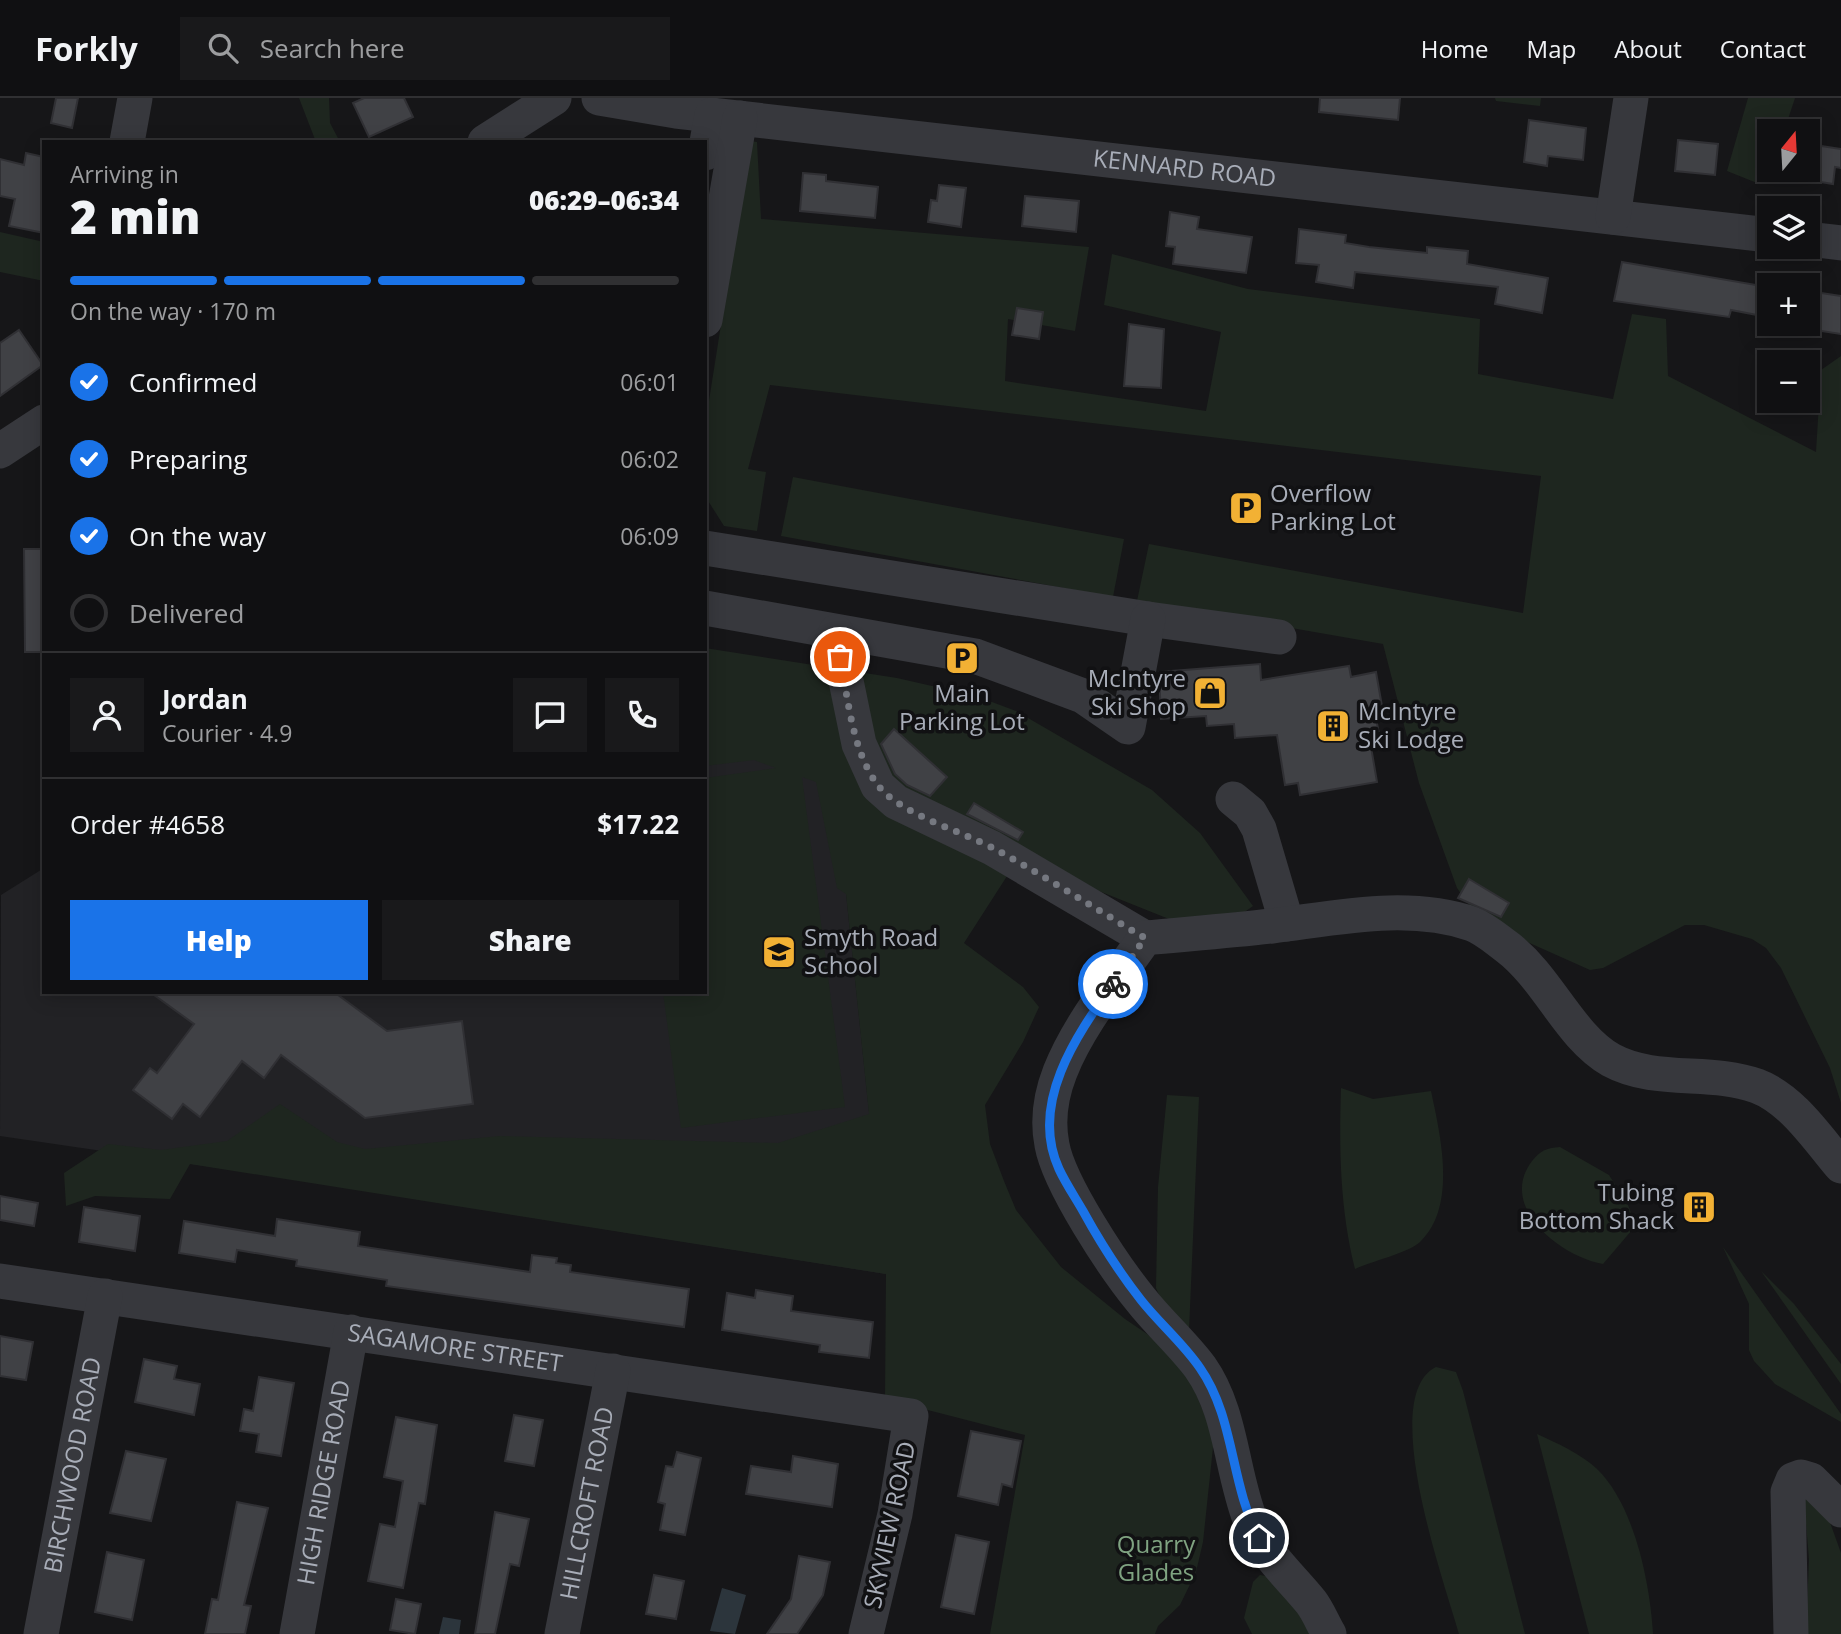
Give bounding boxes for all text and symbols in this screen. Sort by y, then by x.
search box [180,17,670,80]
text: Forkly [35,26,138,71]
icon: search [204,29,242,67]
text: Search here [260,30,405,66]
text: Home [1421,32,1489,65]
text: Map [1527,32,1576,65]
text: About [1614,32,1682,65]
text: Contact [1720,32,1806,65]
north arrow [1757,119,1820,182]
map controls [1757,119,1820,413]
street label: KENNARD ROAD [1092,140,1278,194]
text: Arriving in [70,158,179,190]
text: 06:29–06:34 [529,182,679,218]
text: 2 min [70,185,201,247]
button: layers [1757,196,1820,259]
button: + [1757,273,1820,336]
text: On the way · 170 m [70,295,276,327]
button: − [1757,350,1820,413]
icon: check [70,363,108,401]
text: Confirmed [129,364,257,400]
text: 06:01 [620,366,679,398]
icon: check [70,440,108,478]
text: Preparing [129,441,247,477]
text: 06:02 [620,443,679,475]
place label: Overflow Parking Lot [1270,476,1396,537]
parking icon: Overflow Parking Lot [1227,489,1265,527]
icon: check [70,517,108,555]
text: On the way [129,518,266,554]
text: 06:09 [620,520,679,552]
text: Delivered [129,595,244,631]
pin [810,627,870,687]
icon: bag [821,638,859,676]
parking icon: Main Parking Lot [943,639,981,677]
place label: McIntyre Ski Shop [1088,661,1186,722]
shop icon: McIntyre Ski Shop [1191,674,1229,712]
place label: Main Parking Lot [899,676,1025,737]
button: person [70,678,144,752]
button: chat [513,678,587,752]
button: phone [605,678,679,752]
text: Jordan [162,681,248,717]
place label: McIntyre Ski Lodge [1358,694,1464,755]
building icon: McIntyre Ski Lodge [1314,707,1352,745]
text: Courier · 4.9 [162,717,292,749]
text: Order #4658 [70,806,225,842]
text: $17.22 [597,806,679,842]
button: Help [70,900,368,980]
button: Share [382,900,679,980]
place label: Smyth Road School [804,920,938,981]
school or university icon: Smyth Road School [760,933,798,971]
courier [1078,949,1148,1019]
icon: bike [1094,965,1132,1003]
place label: Tubing Bottom Shack [1519,1175,1674,1236]
building icon: Tubing Bottom Shack [1680,1188,1718,1226]
street label: SAGAMORE STREET [346,1315,565,1379]
street label: BIRCHWOOD ROAD [35,1354,108,1575]
street label: HIGH RIDGE ROAD [288,1377,357,1587]
street label: HILLCROFT ROAD [551,1404,621,1603]
street label: SKYVIEW ROAD [855,1438,922,1611]
pin [1229,1508,1289,1568]
icon: home [1240,1519,1278,1557]
park label: Quarry Glades [1117,1527,1196,1588]

